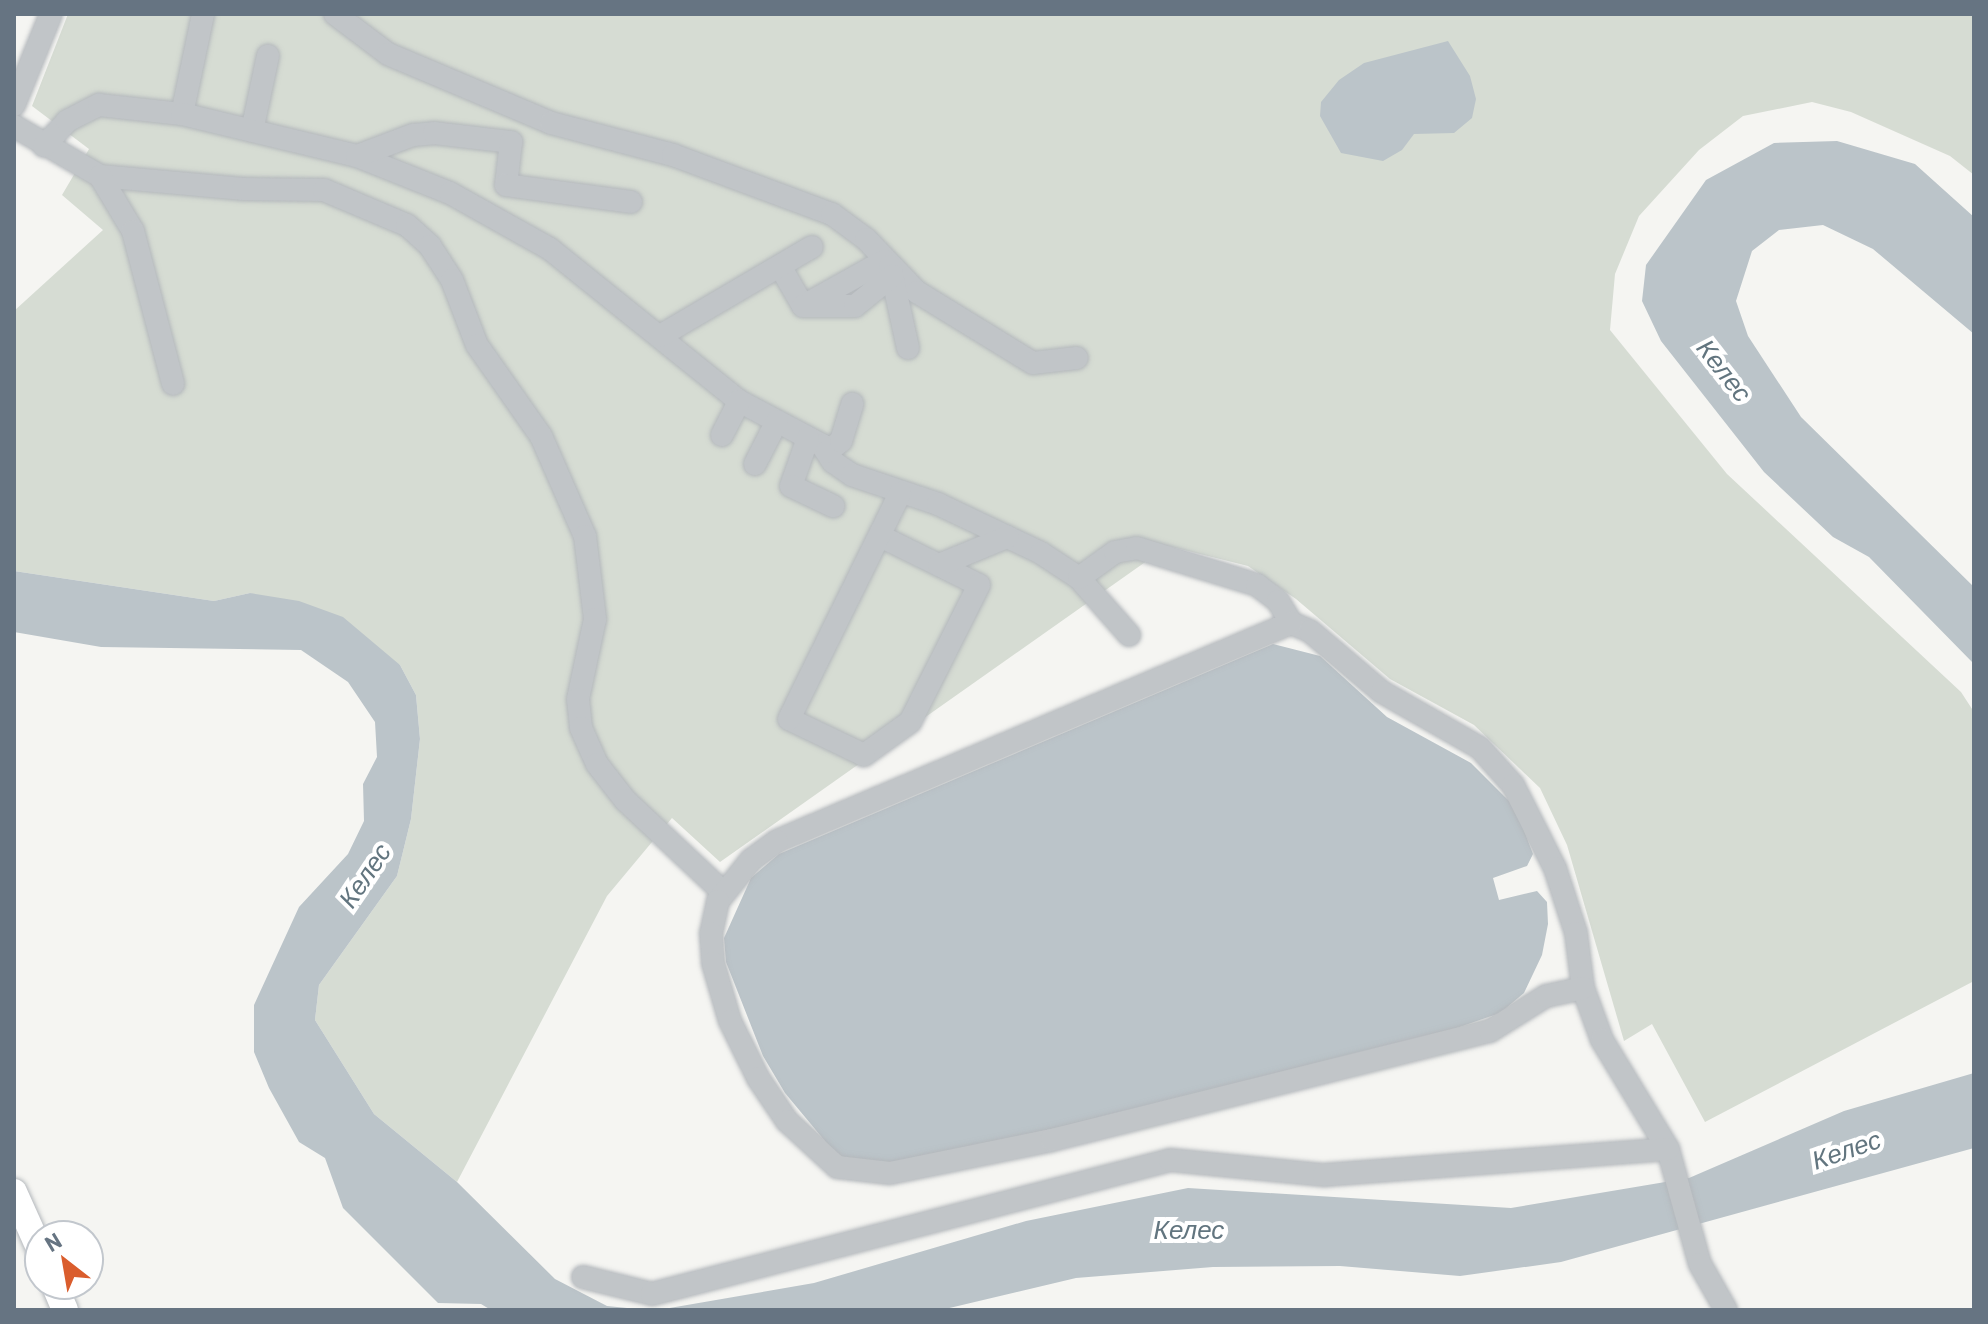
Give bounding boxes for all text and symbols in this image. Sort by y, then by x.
water label: Келес [1691,333,1759,407]
water label: Келес [331,837,397,913]
water label: Келес [1807,1123,1885,1175]
water label: Келес [1154,1213,1224,1245]
north arrow [24,1220,104,1300]
text: N [40,1226,66,1256]

